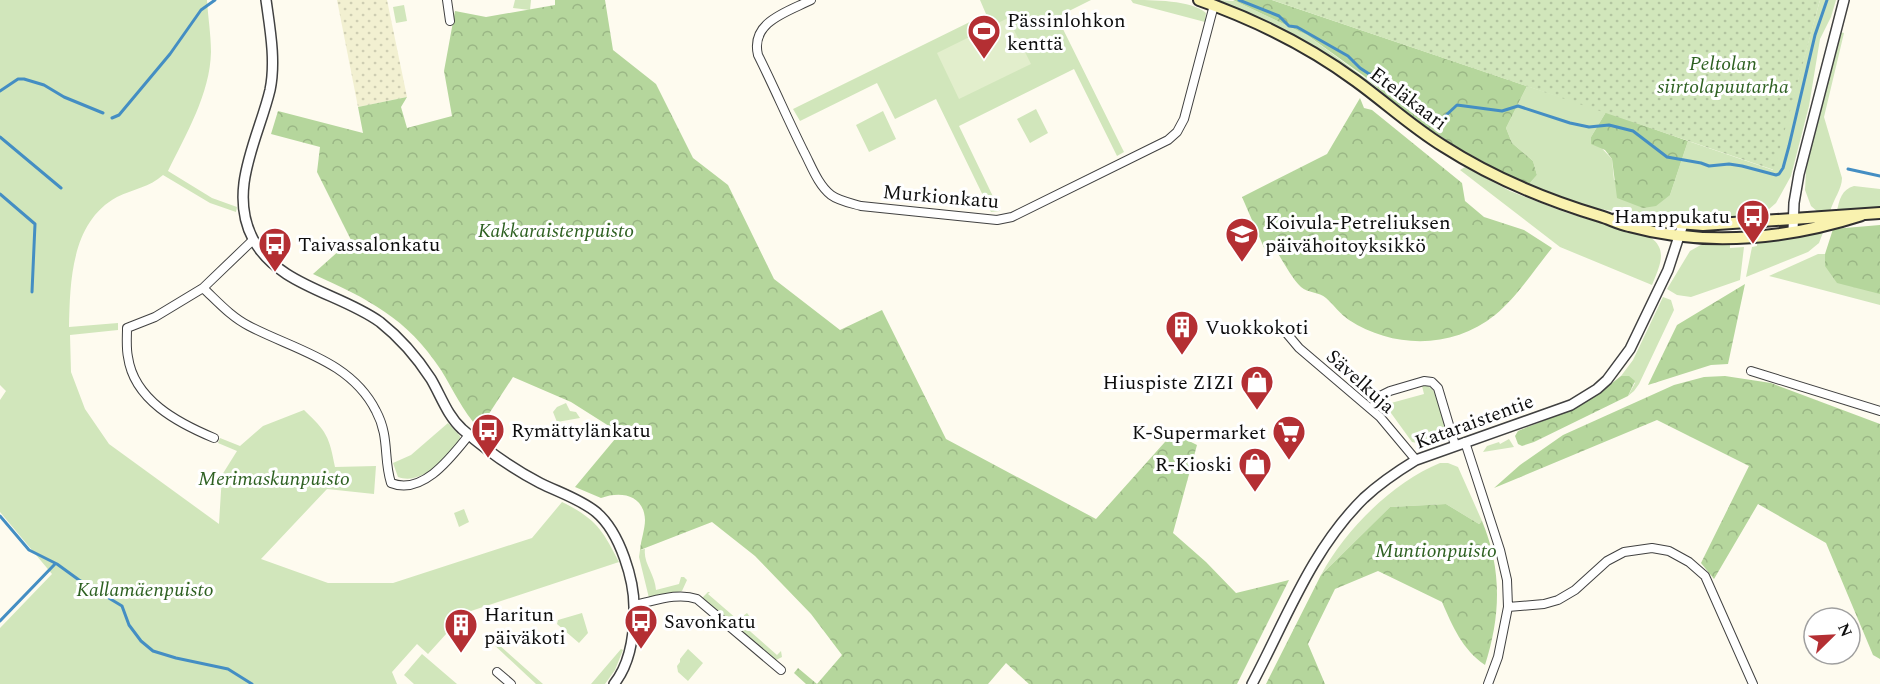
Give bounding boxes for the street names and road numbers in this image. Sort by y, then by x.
street label: Eteläkaari [1363,60,1453,138]
street label: Murkionkatu [881,177,1000,217]
street label: Sävelkuja [1319,342,1402,421]
street label: Kataraistentie [1411,387,1538,457]

